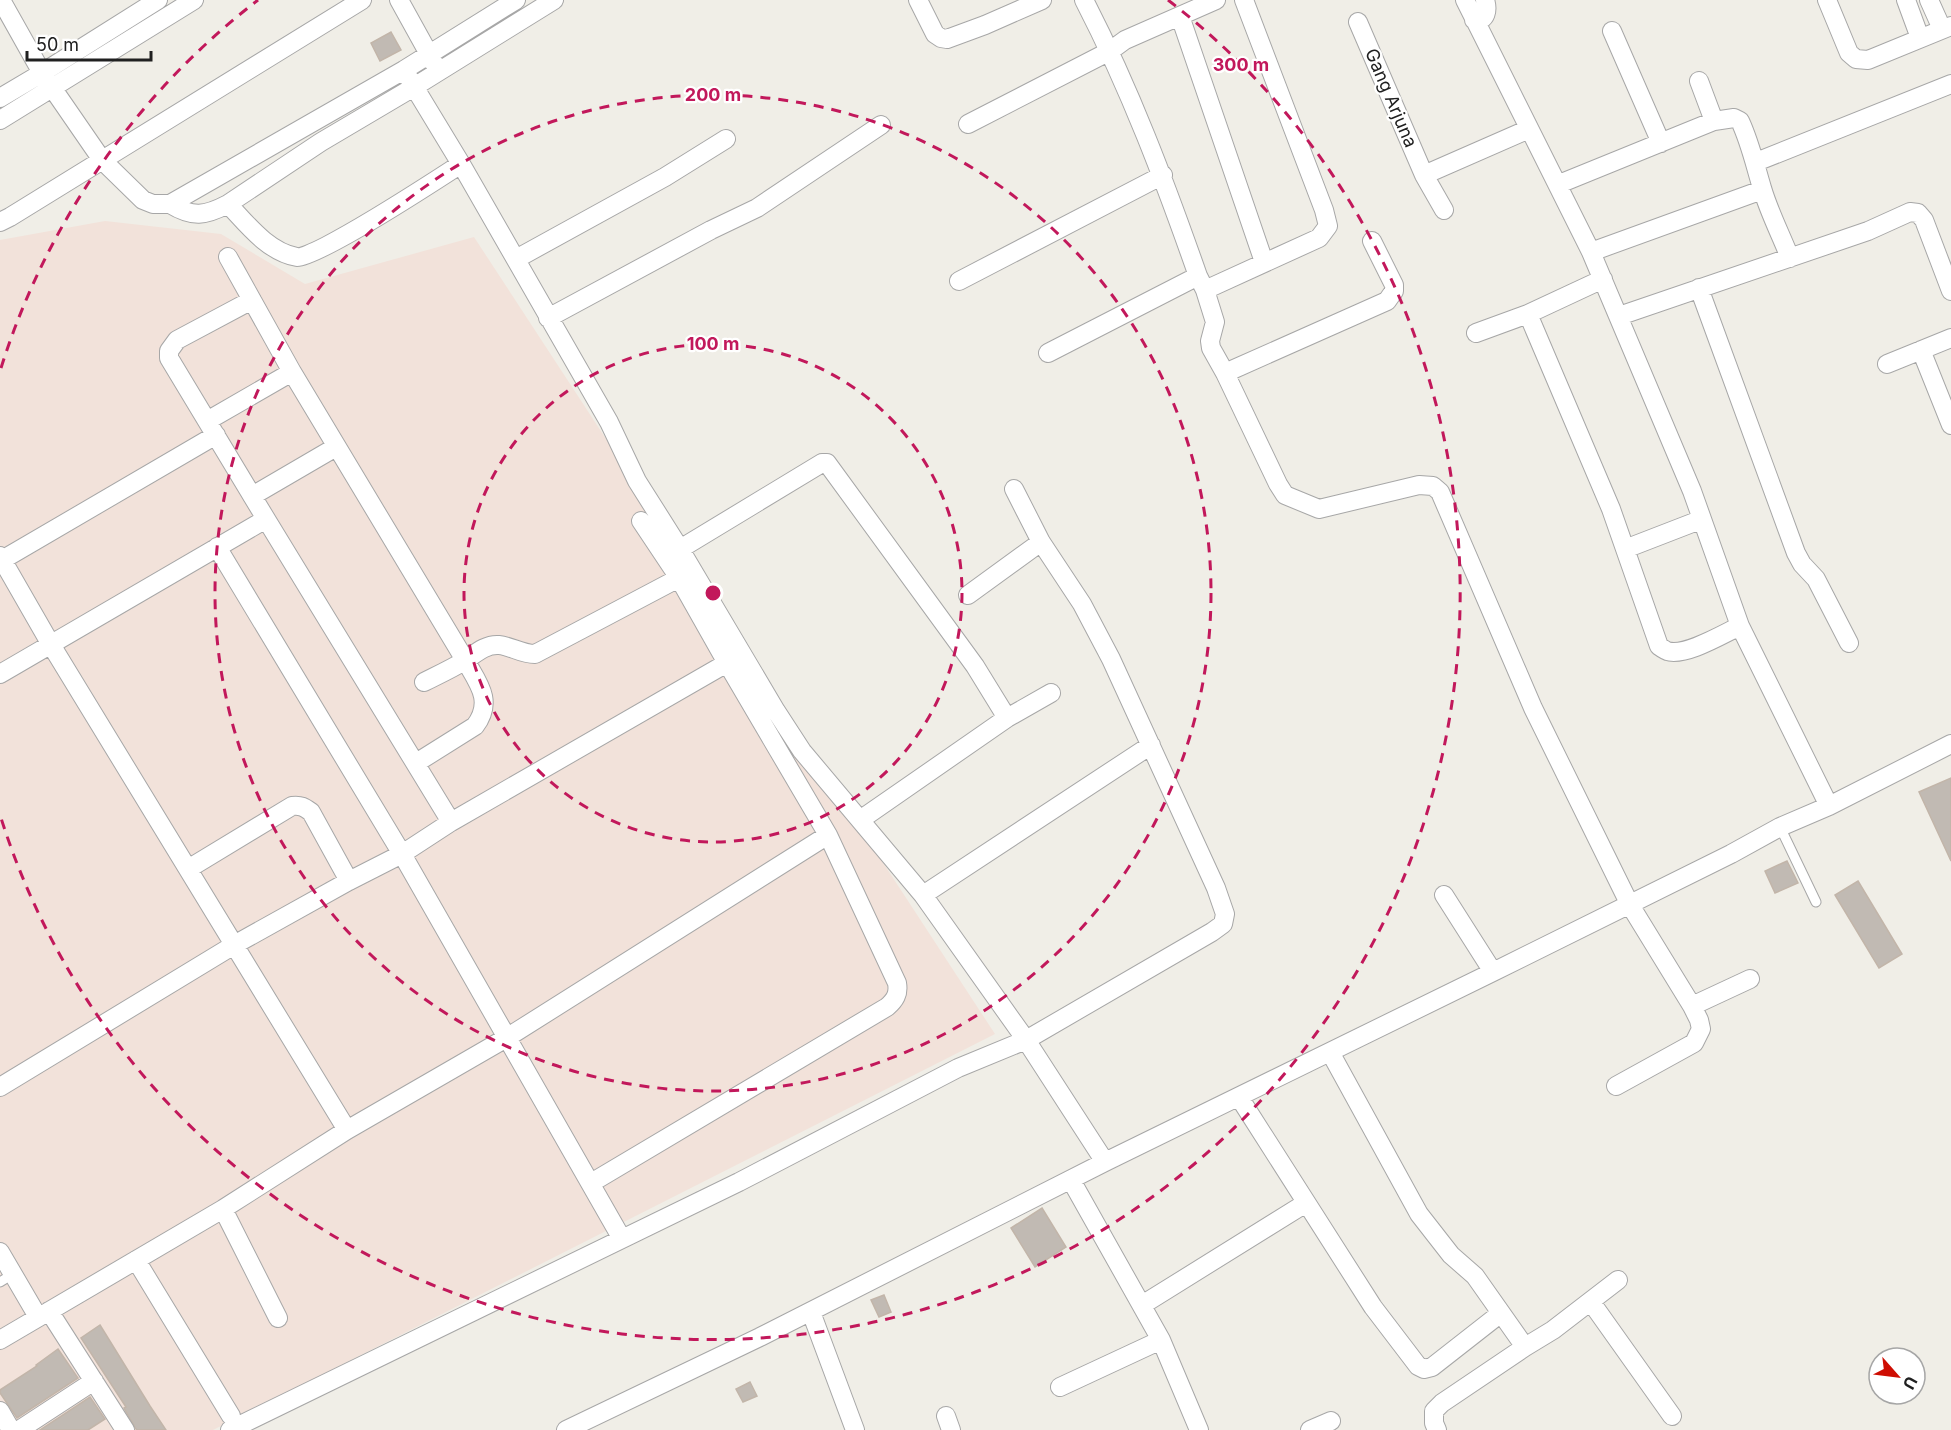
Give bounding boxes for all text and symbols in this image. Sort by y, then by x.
scale bar [27,24,152,62]
text: 50 m [36,34,79,55]
street label: Gang Arjuna [1361,45,1422,150]
text: 300 m [1213,54,1269,75]
text: 200 m [685,84,741,105]
text: 100 m [687,333,739,354]
centre of rings [703,583,723,603]
north arrow [1867,1346,1927,1406]
text: U [1899,1373,1922,1393]

